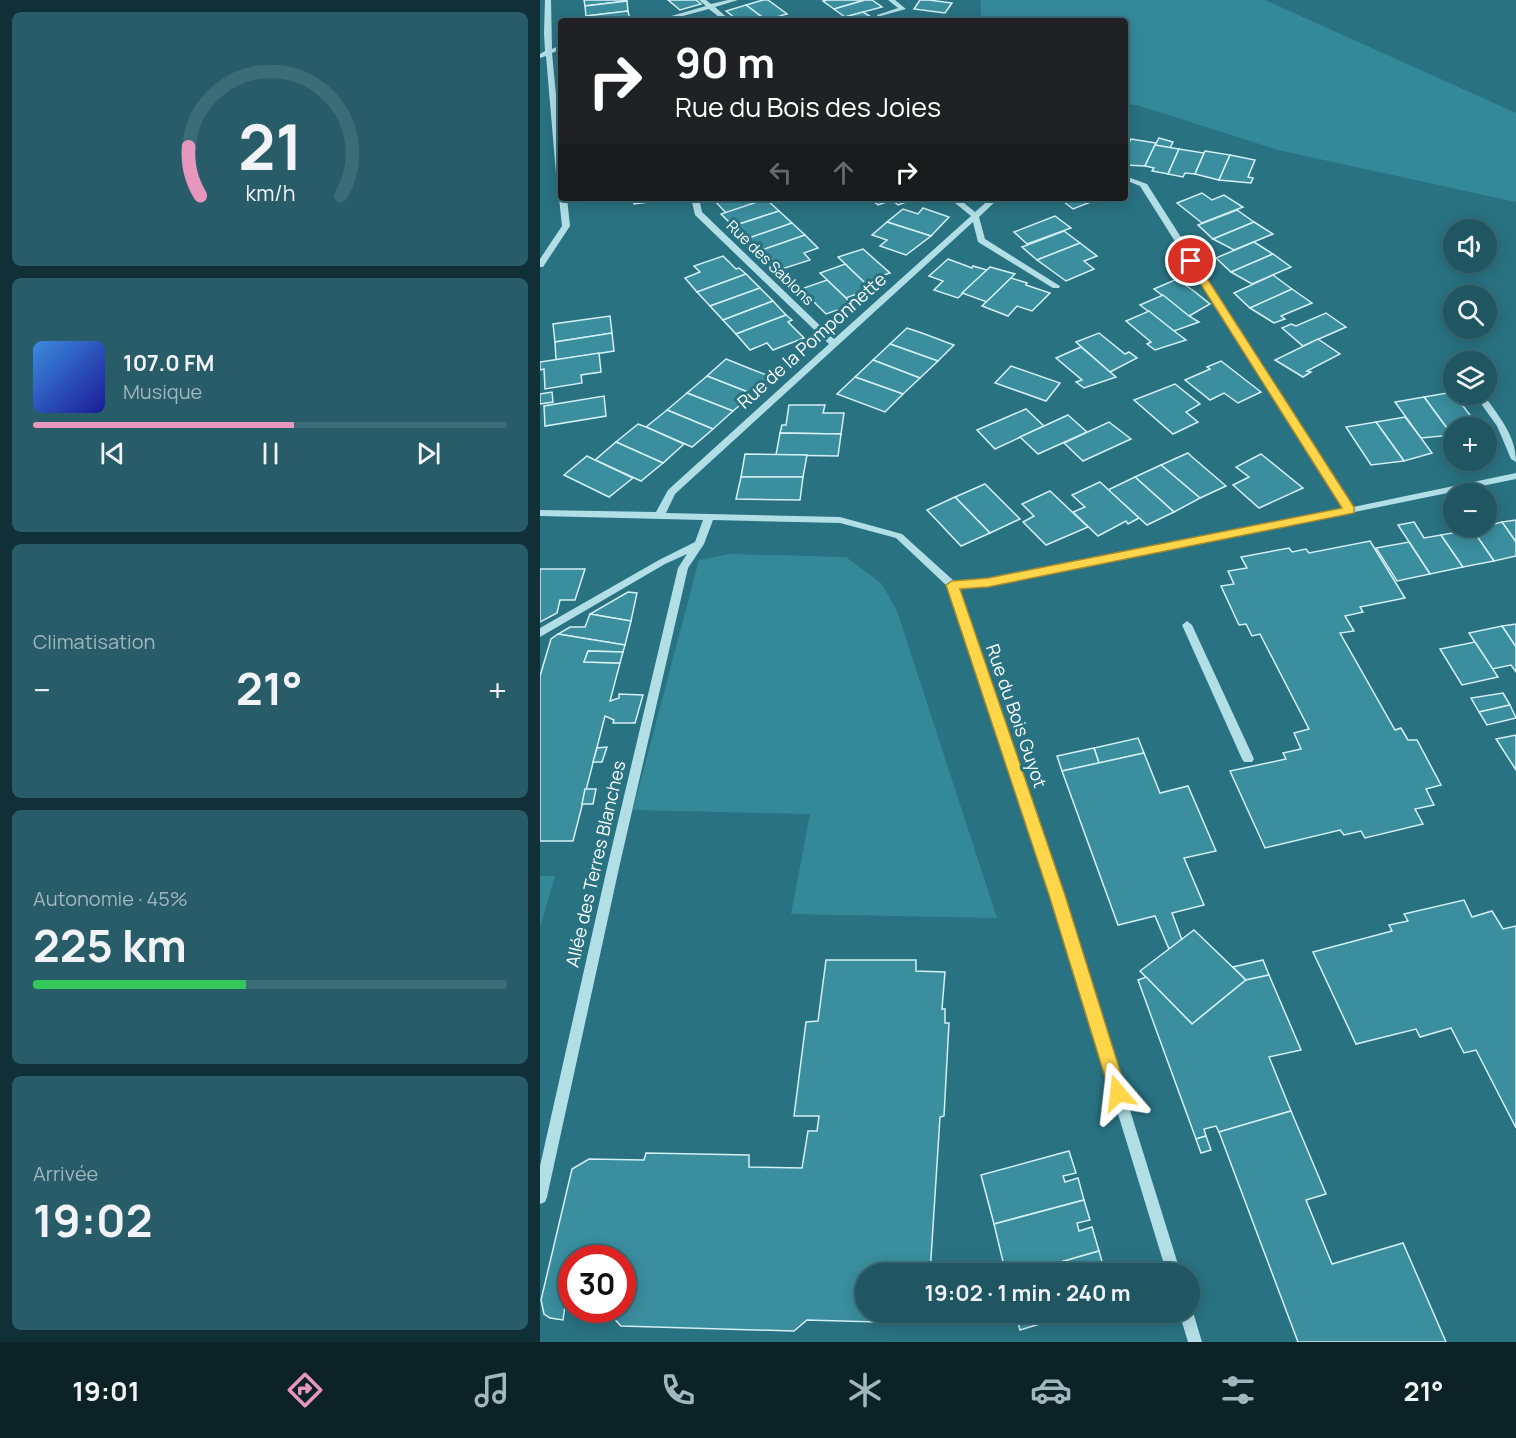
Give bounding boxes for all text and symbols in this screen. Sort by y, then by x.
text: 90 m [675,33,775,91]
icon: right [576,42,654,120]
text: Rue du Bois des Joies [675,88,941,125]
text: 21 [238,103,302,189]
icon: left [764,156,797,189]
icon: ahead [827,156,860,189]
icon: right [890,156,923,189]
text: km/h [245,178,295,207]
street label: Rue des Sablons [722,215,819,310]
map controls [1443,219,1497,537]
button: sound [1443,219,1497,273]
pin [1165,235,1216,286]
icon: arrive [1174,244,1207,277]
street label: Rue de la Pomponnette [732,267,891,414]
button: search [1443,285,1497,339]
text: 107.0 FM [123,348,214,378]
button: layers [1443,351,1497,405]
text: Musique [123,378,202,405]
button: + [1443,417,1497,471]
icon: previous [96,437,129,470]
icon: pause [254,437,287,470]
icon: next [412,437,445,470]
button: − [1443,483,1497,537]
text: Climatisation [33,628,155,655]
street label: Rue du Bois Guyot [981,641,1053,791]
text: 21° [236,657,303,719]
text: − [33,667,51,712]
text: + [488,667,507,712]
street label: Allée des Terres Blanches [560,758,630,969]
text: Autonomie · 45% [33,885,188,912]
text: 225 km [33,914,187,976]
position arrow [1086,1061,1150,1125]
text: Arrivée [33,1160,98,1187]
text: 19:02 [33,1189,153,1251]
speed limit sign: 30 [558,1245,636,1323]
text: 19:02 · 1 min · 240 m [924,1278,1131,1308]
icon: directions [284,1369,326,1411]
icon: music [471,1369,513,1411]
icon: phone [657,1369,699,1411]
icon: climate [844,1369,886,1411]
icon: car [1030,1369,1072,1411]
icon: filters [1217,1369,1259,1411]
text: 19:01 [72,1372,140,1409]
text: 21° [1404,1372,1444,1409]

